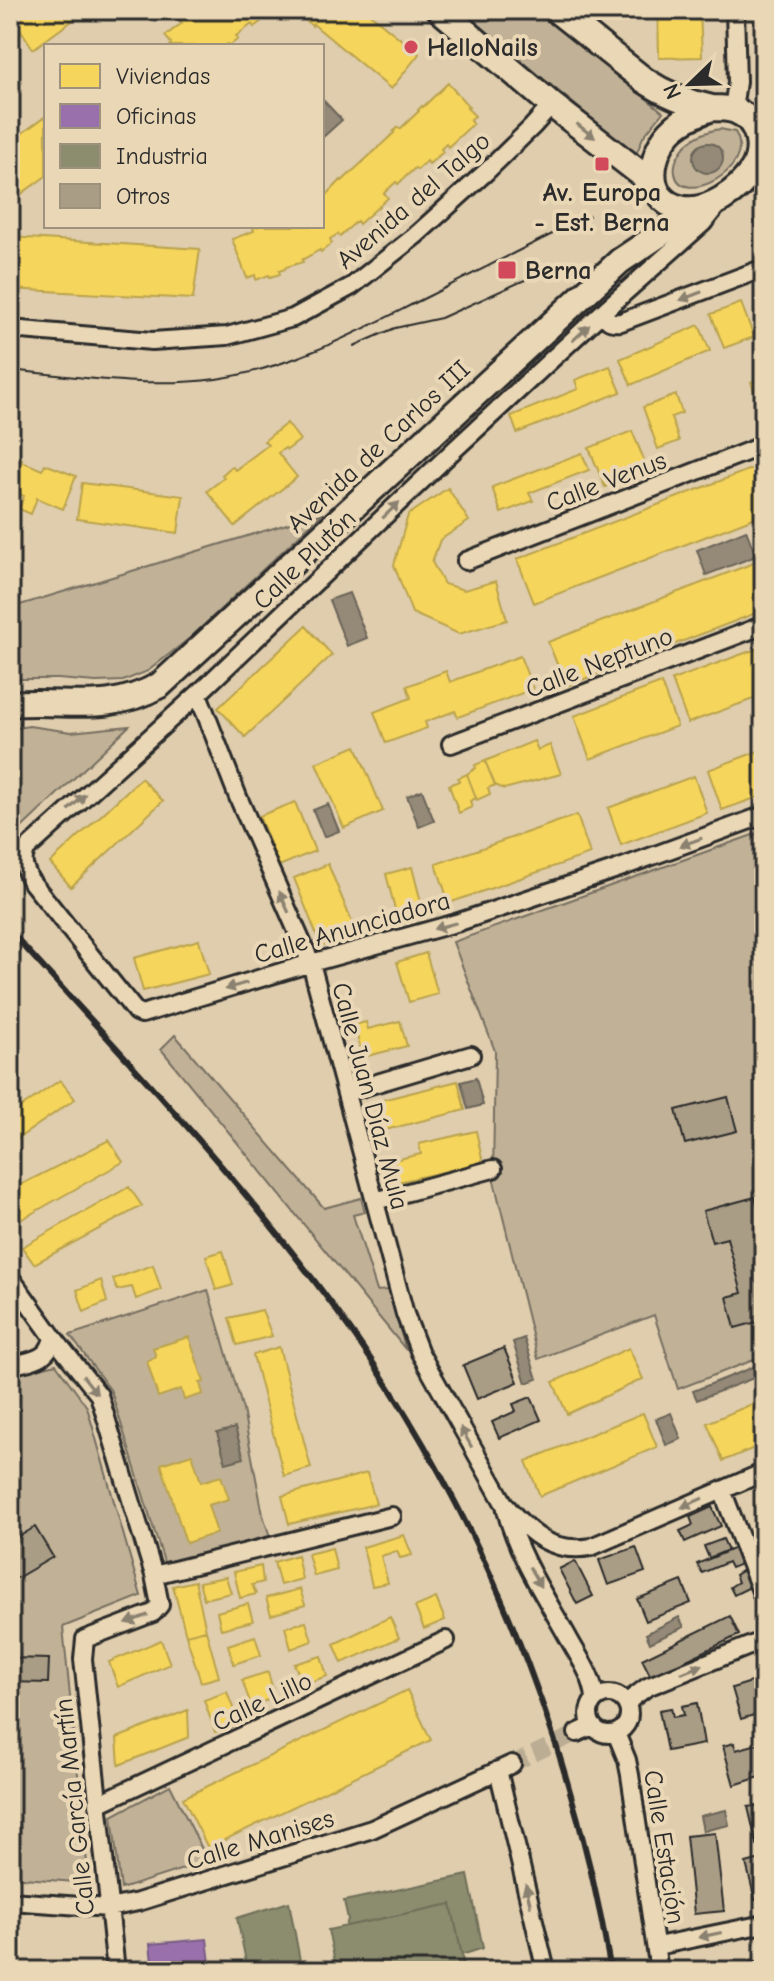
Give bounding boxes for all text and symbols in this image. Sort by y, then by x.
place label: HelloNails [427,33,538,63]
marker: HelloNails [402,38,420,56]
legend [44,44,324,228]
north arrow [650,44,730,124]
text: Viviendas [116,62,210,90]
text: N [658,80,687,103]
text: Oficinas [116,102,196,130]
one-way arrow [576,123,596,139]
street label: Avenida del Talgo [331,126,497,276]
text: Industria [116,142,208,170]
marker: Av. Europa - Est. Berna [593,155,611,173]
place label: Av. Europa - Est. Berna [534,178,670,238]
text: Otros [116,182,170,210]
place label: Berna [525,256,591,286]
marker: Berna [496,259,518,281]
one-way arrow [679,290,703,303]
one-way arrow [571,324,590,342]
street label: Avenida de Carlos III [281,354,476,539]
street label: Calle Venus [542,445,671,519]
one-way arrow [381,502,400,520]
street label: Calle Plutón [247,503,362,616]
street label: Calle Neptuno [522,621,677,705]
one-way arrow [68,793,87,811]
one-way arrow [679,836,703,849]
street label: Calle Anunciadora [251,886,454,970]
one-way arrow [277,890,291,914]
one-way arrow [432,920,456,933]
street label: Calle Juan Díaz Mula [325,979,415,1213]
one-way arrow [224,980,248,993]
one-way arrow [82,1375,98,1395]
one-way arrow [460,1426,473,1449]
one-way arrow [681,1496,704,1510]
one-way arrow [528,1565,541,1588]
one-way arrow [125,1613,149,1626]
one-way arrow [680,1662,704,1675]
street label: Calle Lillo [208,1666,317,1738]
street label: Calle García Martín [49,1697,101,1917]
street label: Calle Estación [637,1768,691,1926]
street label: Calle Manises [183,1803,338,1877]
one-way arrow [521,1882,534,1907]
one-way arrow [698,1929,723,1942]

